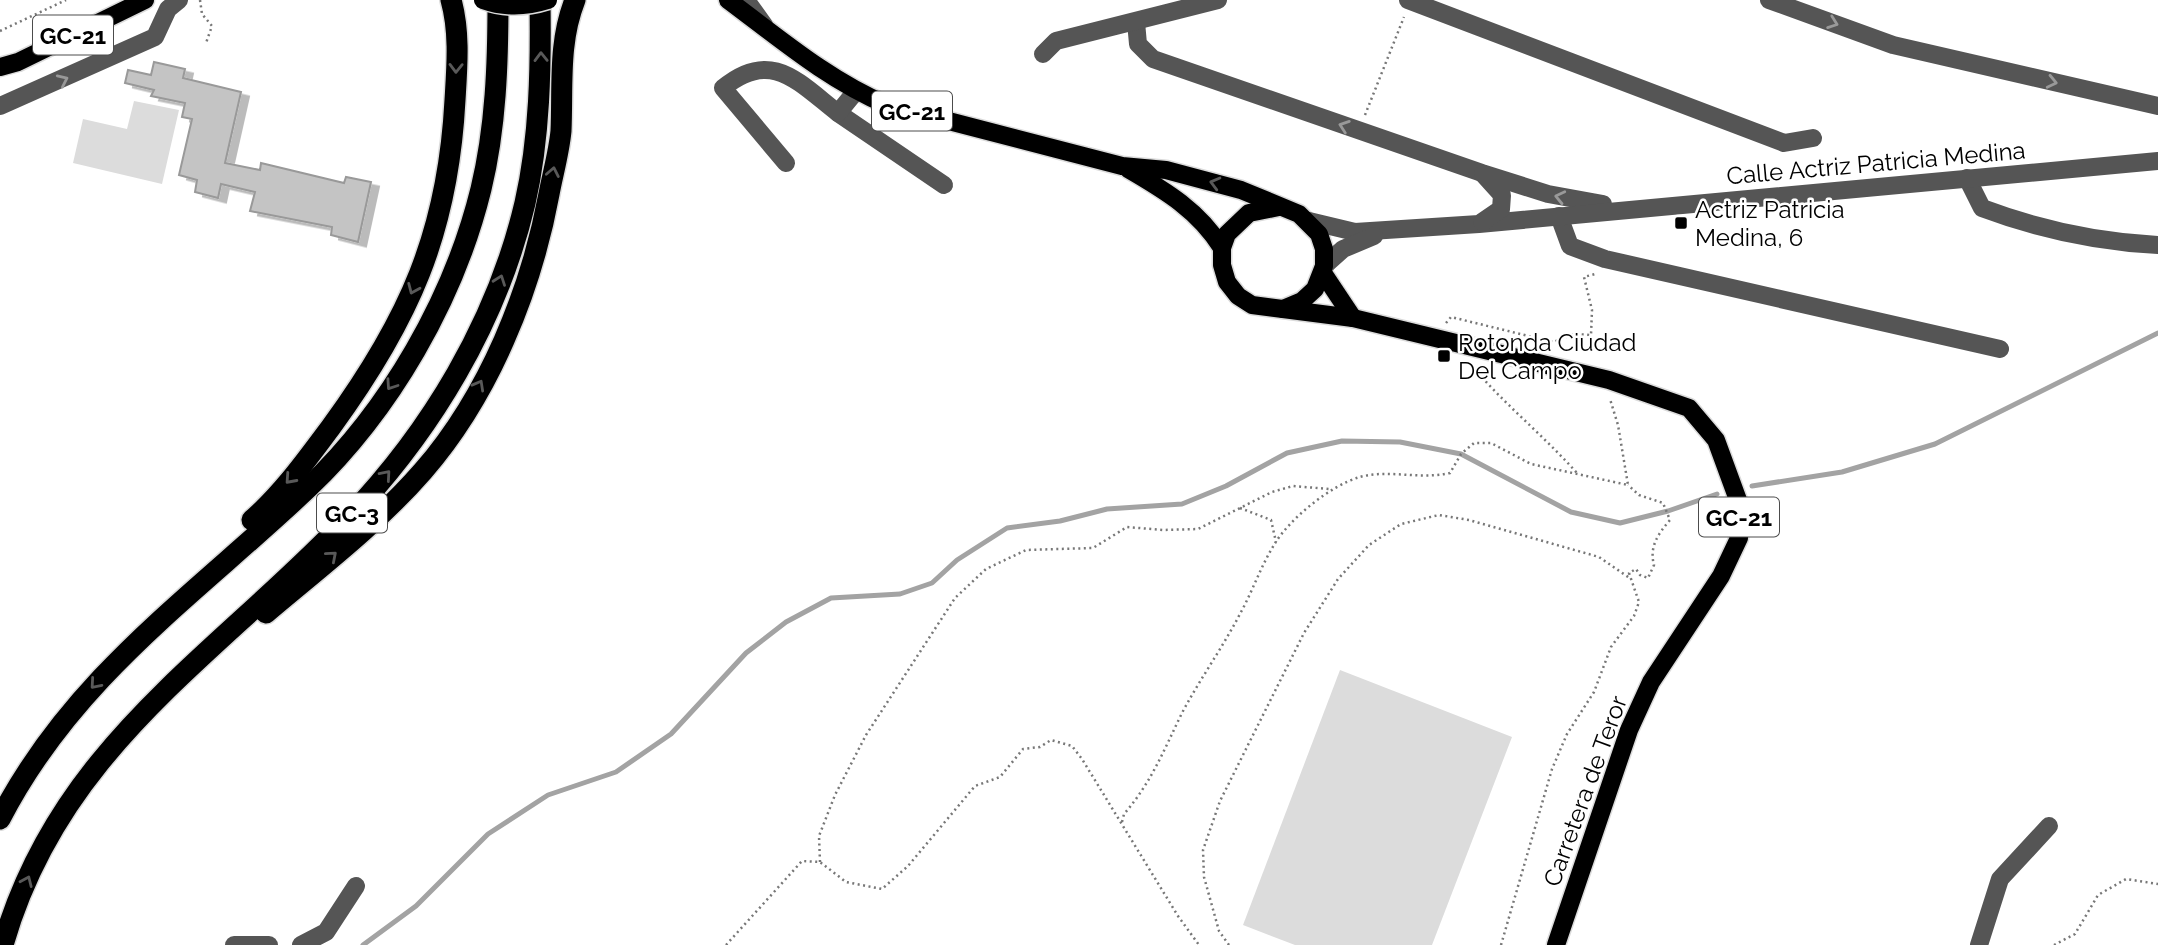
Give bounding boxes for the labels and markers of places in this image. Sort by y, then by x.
place label: Actriz Patricia Medina, 6 [1695,195,1845,252]
marker: Actriz Patricia Medina, 6 [1673,215,1689,231]
place label: Rotonda Ciudad Del Campo [1458,328,1637,385]
marker: Rotonda Ciudad Del Campo [1436,348,1452,364]

